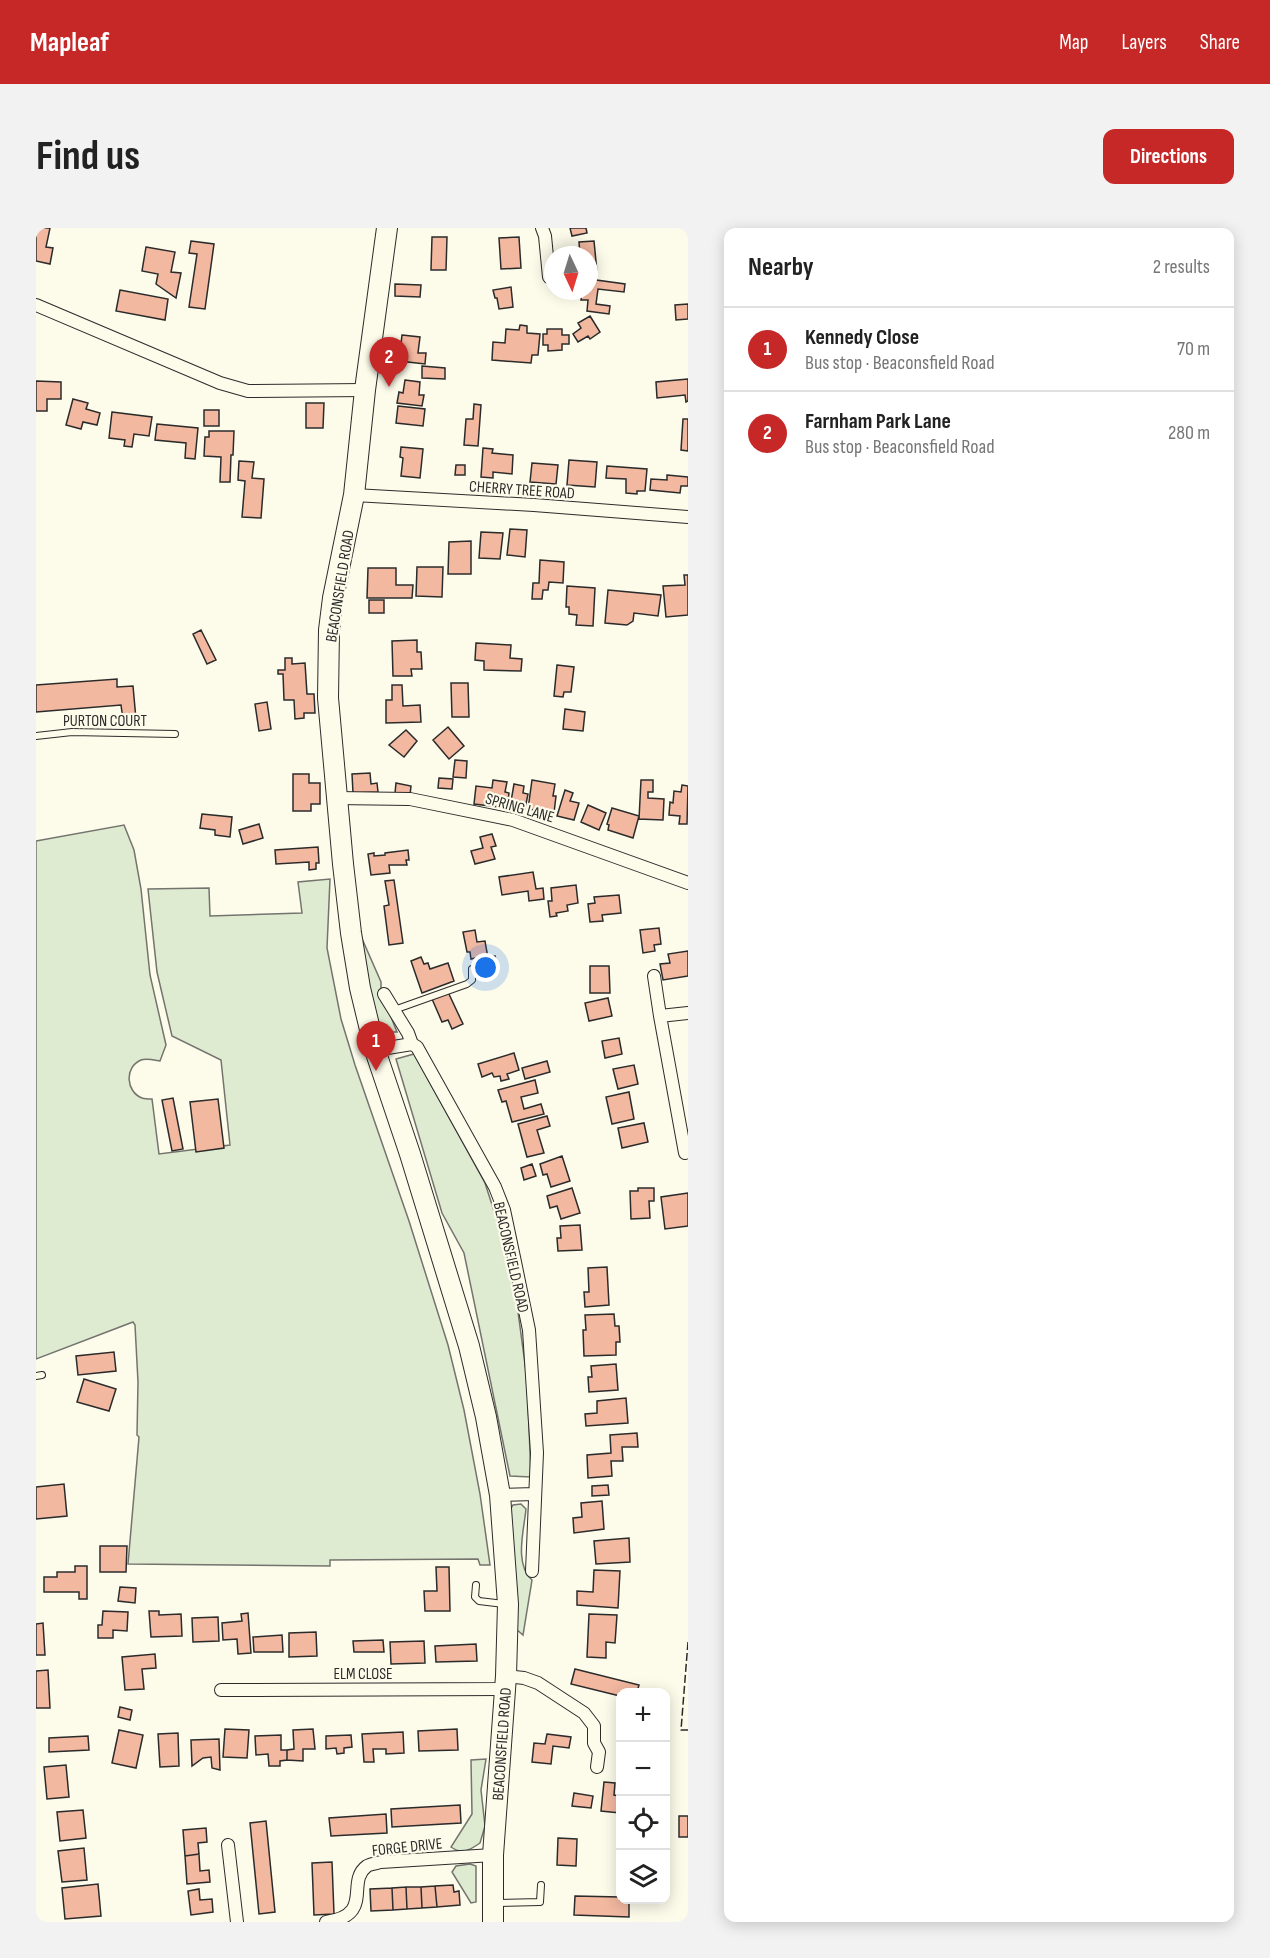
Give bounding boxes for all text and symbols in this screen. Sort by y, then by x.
text: Mapleaf [30,26,109,59]
text: Map [1059,30,1088,55]
text: Layers [1121,30,1167,55]
text: Share [1200,30,1240,55]
button: Directions [1103,129,1234,184]
text: Find us [36,131,140,182]
north arrow [544,246,598,300]
text: Nearby [748,252,814,283]
text: 2 results [1153,255,1210,279]
text: Kennedy Close [805,324,919,351]
text: 1 [764,337,771,361]
text: 70 m [1177,337,1210,361]
pin: 2 [370,338,408,387]
text: Bus stop · Beaconsfield Road [805,351,995,375]
text: Farnham Park Lane [805,408,951,435]
text: 2 [763,421,772,445]
text: 280 m [1168,421,1210,445]
text: Bus stop · Beaconsfield Road [805,435,995,459]
street label: CHERRY TREE ROAD [469,477,575,504]
street label: BEACONSFIELD ROAD [322,529,359,644]
street label: PURTON COURT [63,712,147,731]
street label: SPRING LANE [483,790,556,827]
your location [471,953,500,982]
pin: 1 [356,1022,396,1071]
street label: BEACONSFIELD ROAD [489,1200,533,1315]
street label: ELM CLOSE [333,1665,393,1684]
street label: BEACONSFIELD ROAD [489,1687,516,1801]
map controls [616,1688,670,1904]
button: + [616,1688,670,1742]
button: − [616,1742,670,1796]
button: locate [616,1796,670,1850]
street label: FORGE DRIVE [371,1834,443,1861]
button: layers [616,1850,670,1904]

